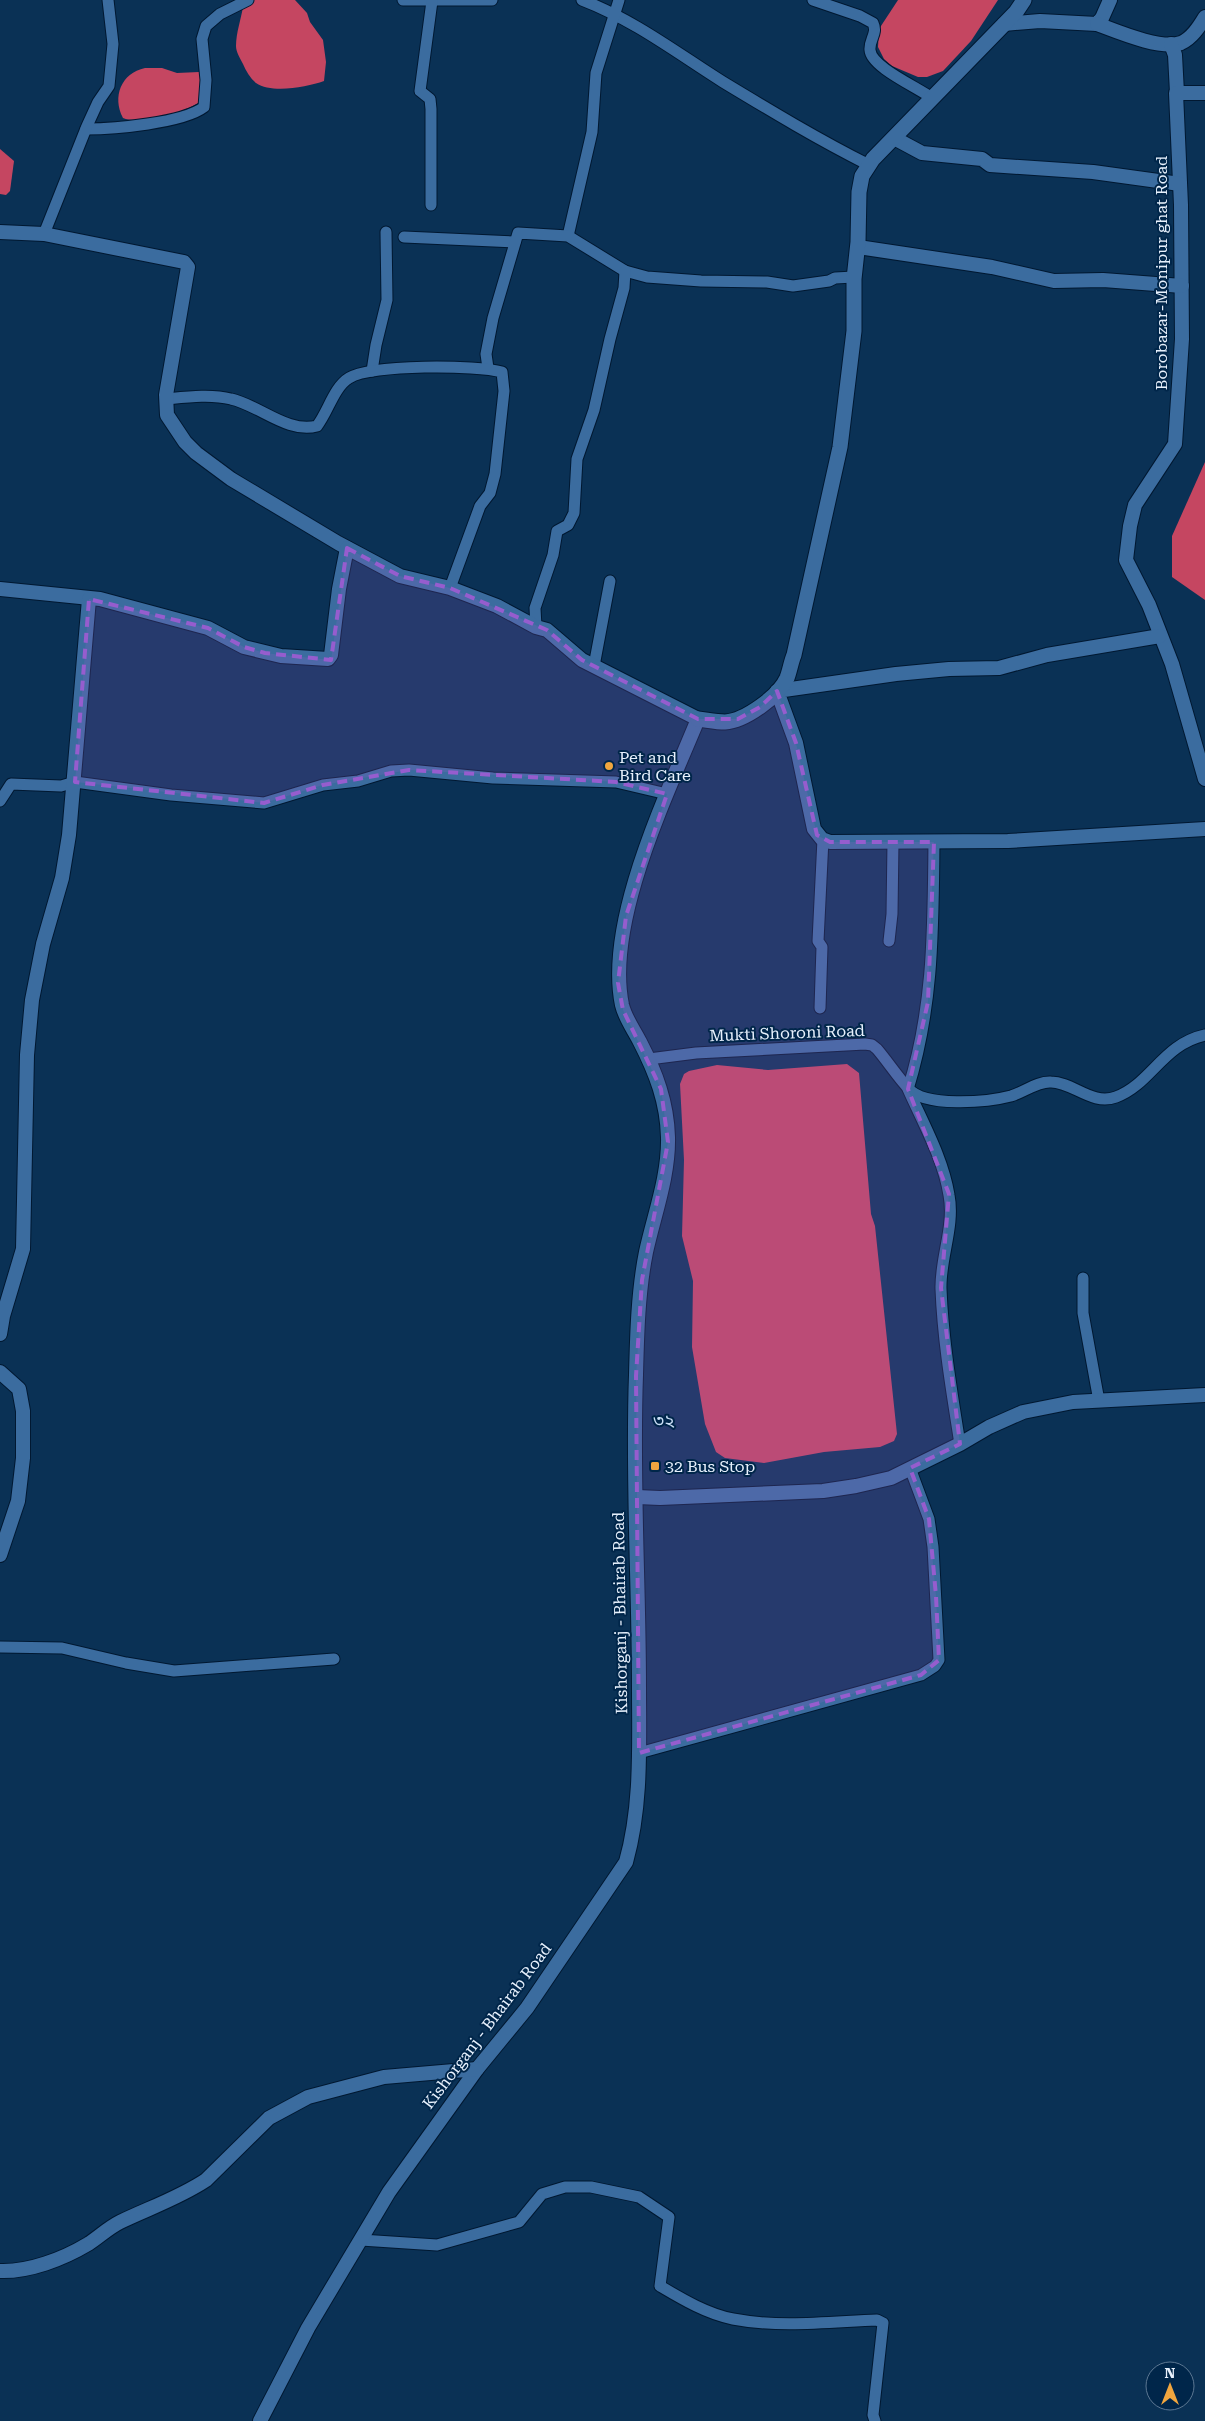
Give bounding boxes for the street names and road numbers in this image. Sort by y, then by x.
street label: Borobazar-Monipur ghat Road [1152,156,1171,390]
street label: Mukti Shoroni Road [709,1021,865,1045]
street label: Kishorganj - Bhairab Road [609,1512,631,1714]
street label: Kishorganj - Bhairab Road [419,1940,555,2112]

